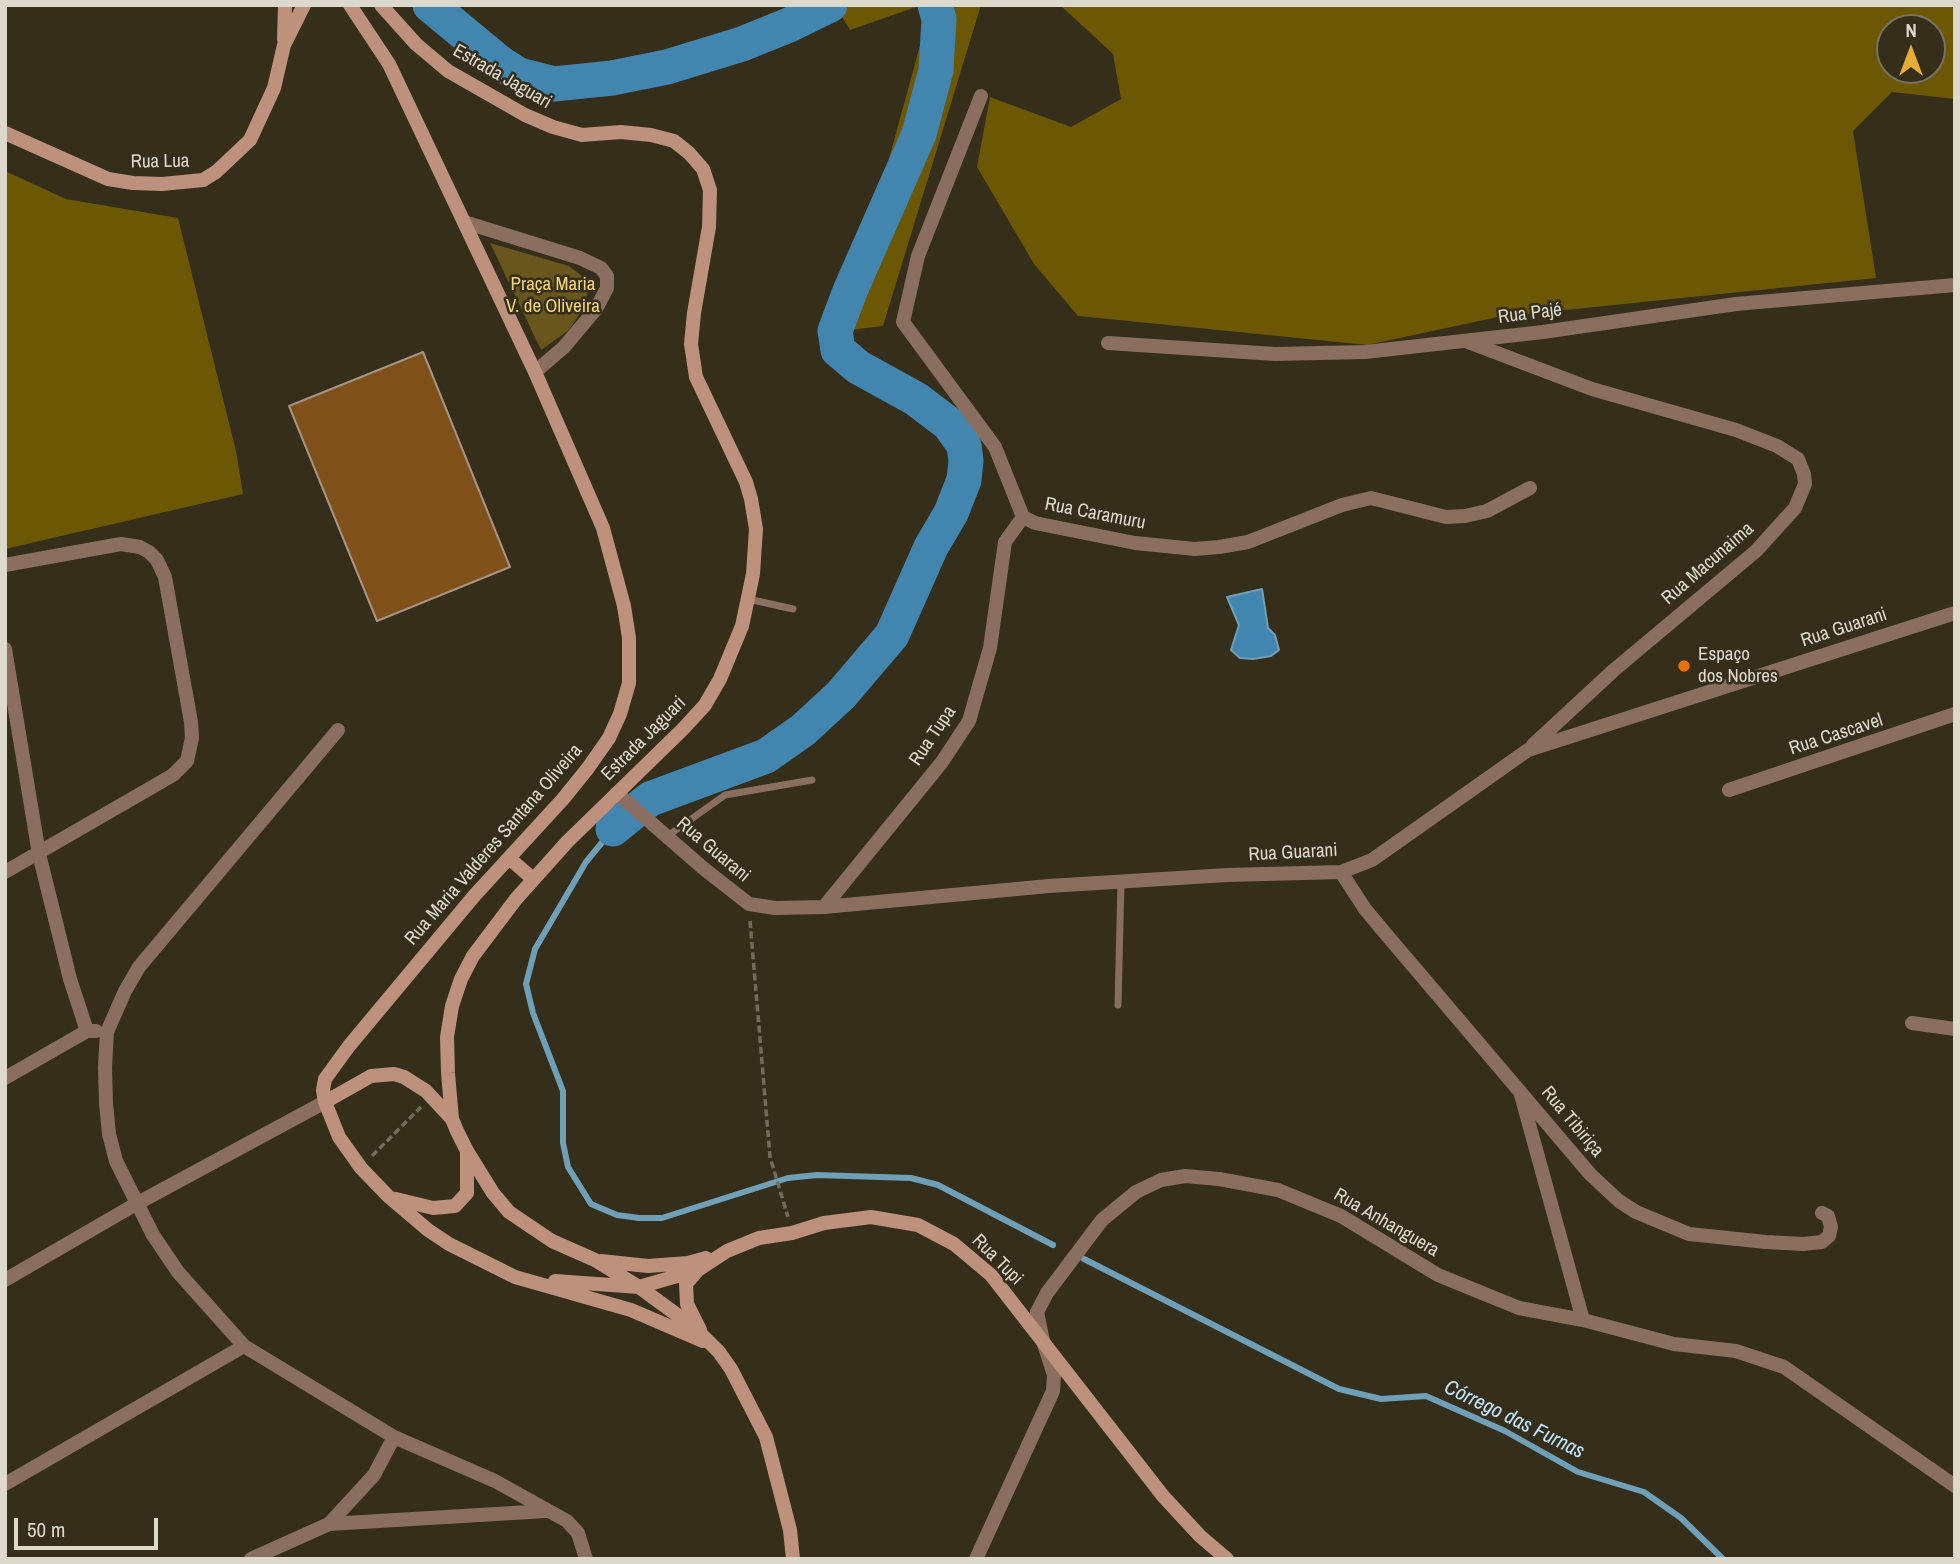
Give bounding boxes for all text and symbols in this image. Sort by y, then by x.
north arrow [1876,14,1946,84]
text: N [1905,17,1917,43]
street label: Estrada Jaguari [449,40,555,114]
street label: Rua Lua [130,150,190,174]
park label: Praça Maria V. de Oliveira [506,274,600,318]
street label: Rua Pajé [1497,299,1563,329]
street label: Rua Caramuru [1043,493,1147,535]
street label: Rua Macunaima [1657,518,1759,610]
street label: Rua Guarani [1798,603,1890,653]
place label: Espaço dos Nobres [1698,644,1778,688]
marker: Espaço dos Nobres [1676,658,1692,674]
street label: Estrada Jaguari [597,692,691,786]
street label: Rua Tupa [905,702,961,770]
street label: Rua Cascavel [1786,709,1886,761]
street label: Rua Maria Valderes Santana Oliveira [401,740,587,950]
street label: Rua Guarani [672,813,754,887]
street label: Rua Guarani [1248,839,1338,867]
street label: Rua Tibiriça [1536,1082,1608,1162]
street label: Rua Anhanguera [1329,1184,1443,1262]
street label: Rua Tupi [967,1230,1027,1290]
water label: Córrego das Furnas [1440,1375,1588,1465]
scale bar [18,1504,161,1548]
text: 50 m [27,1515,65,1544]

